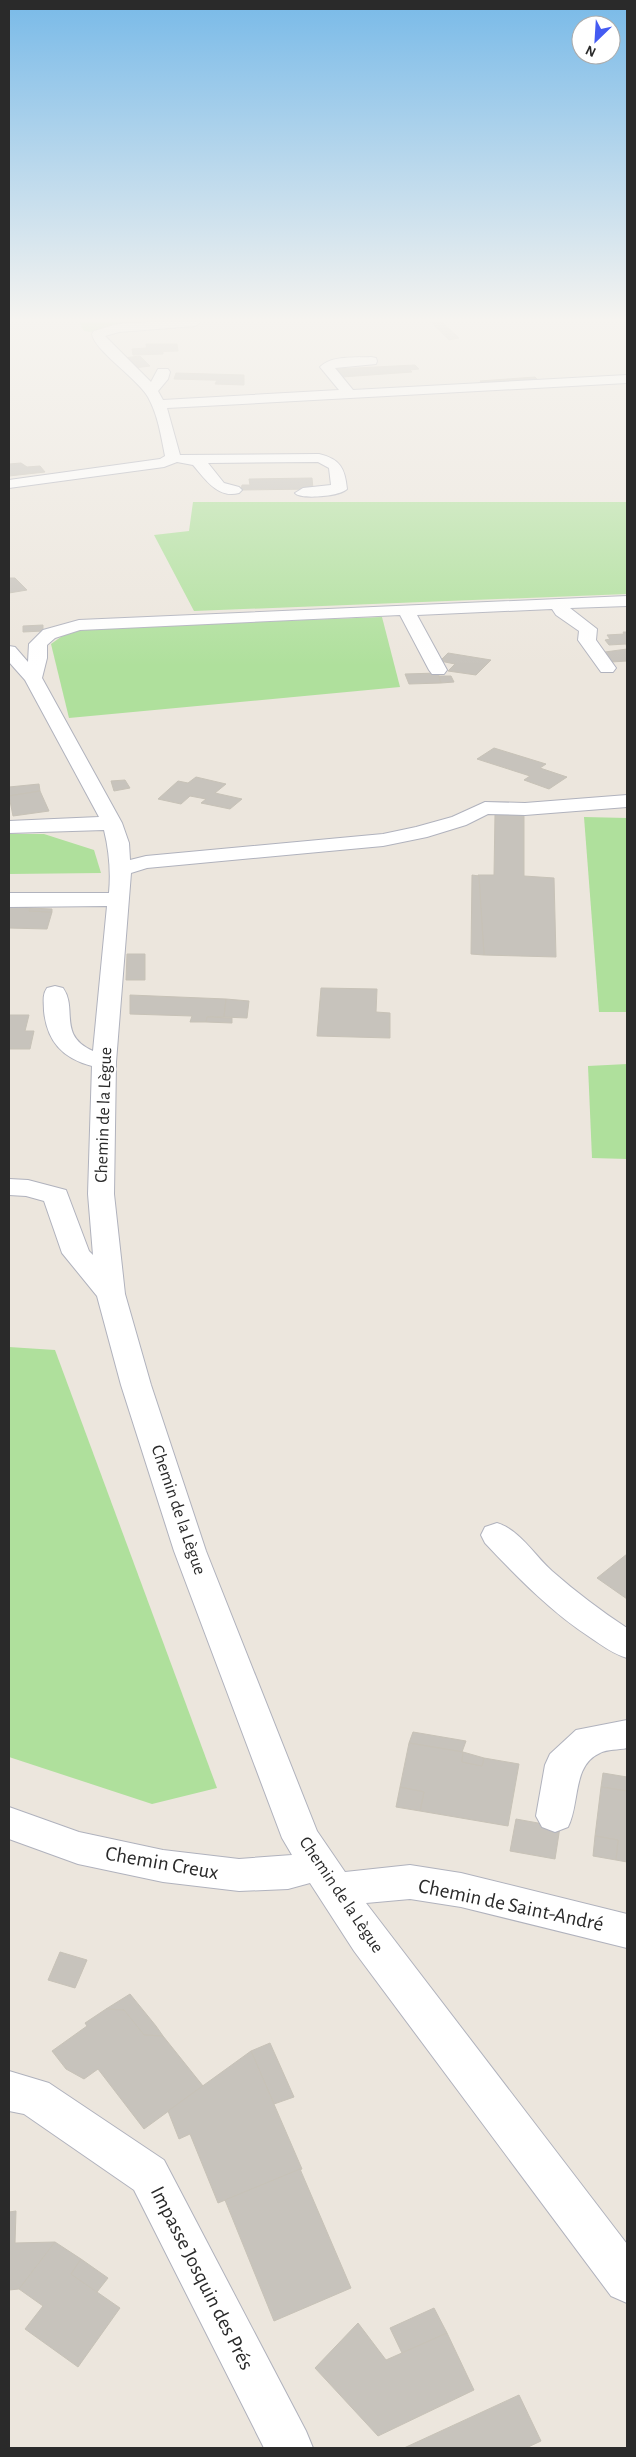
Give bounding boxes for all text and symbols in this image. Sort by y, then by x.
north arrow [571,15,621,65]
text: N [584,42,598,59]
street label: Chemin de la Lègue [93,1047,115,1183]
street label: Chemin de la Lègue [147,1443,209,1577]
street label: Chemin de la Lègue [296,1834,386,1956]
street label: Chemin Creux [104,1843,220,1883]
street label: Chemin de Saint-André [417,1875,605,1935]
street label: Impasse Josquin des Prés [147,2183,257,2373]

